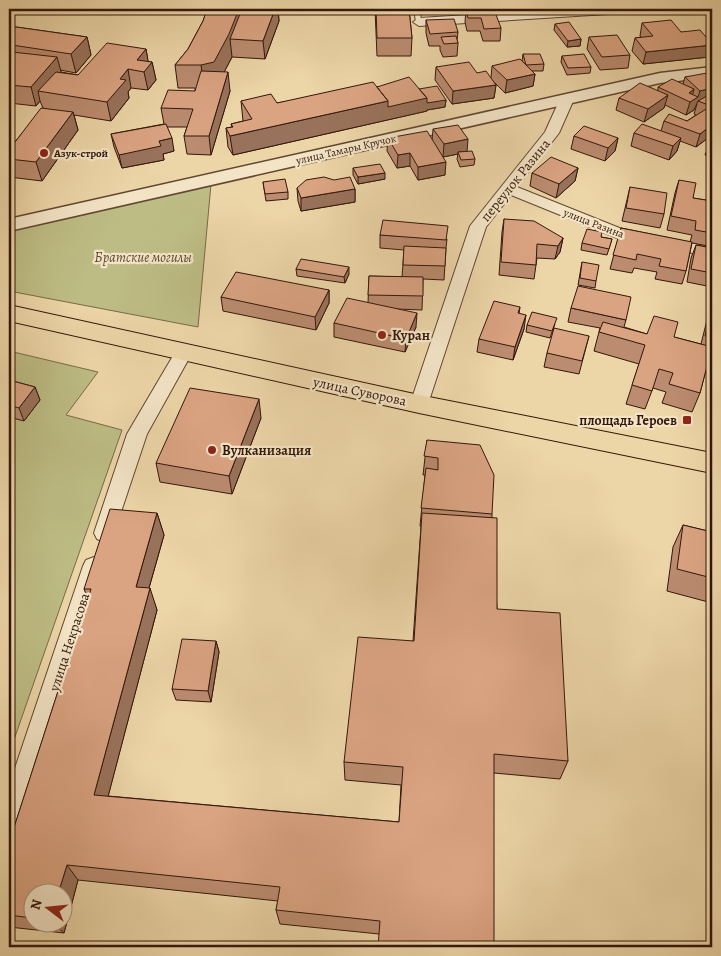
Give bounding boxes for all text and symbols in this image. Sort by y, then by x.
street label: улица Тамары Кручок [294,131,398,169]
street label: переулок Разина [476,135,555,226]
place label: Азук-строй [53,146,109,161]
marker: Азук-строй [38,147,50,159]
street label: улица Разина [560,205,627,242]
park label: Братские могилы [94,248,192,267]
place label: Куран [392,326,430,345]
marker: Куран [376,329,388,341]
street label: улица Суворова [311,372,409,411]
place label: площадь Героев [579,411,677,430]
marker: площадь Героев [681,414,693,426]
place label: Вулканизация [222,441,311,460]
marker: Вулканизация [206,444,218,456]
street label: улица Некрасова [44,590,94,695]
north arrow [22,884,72,934]
text: N [25,897,47,912]

